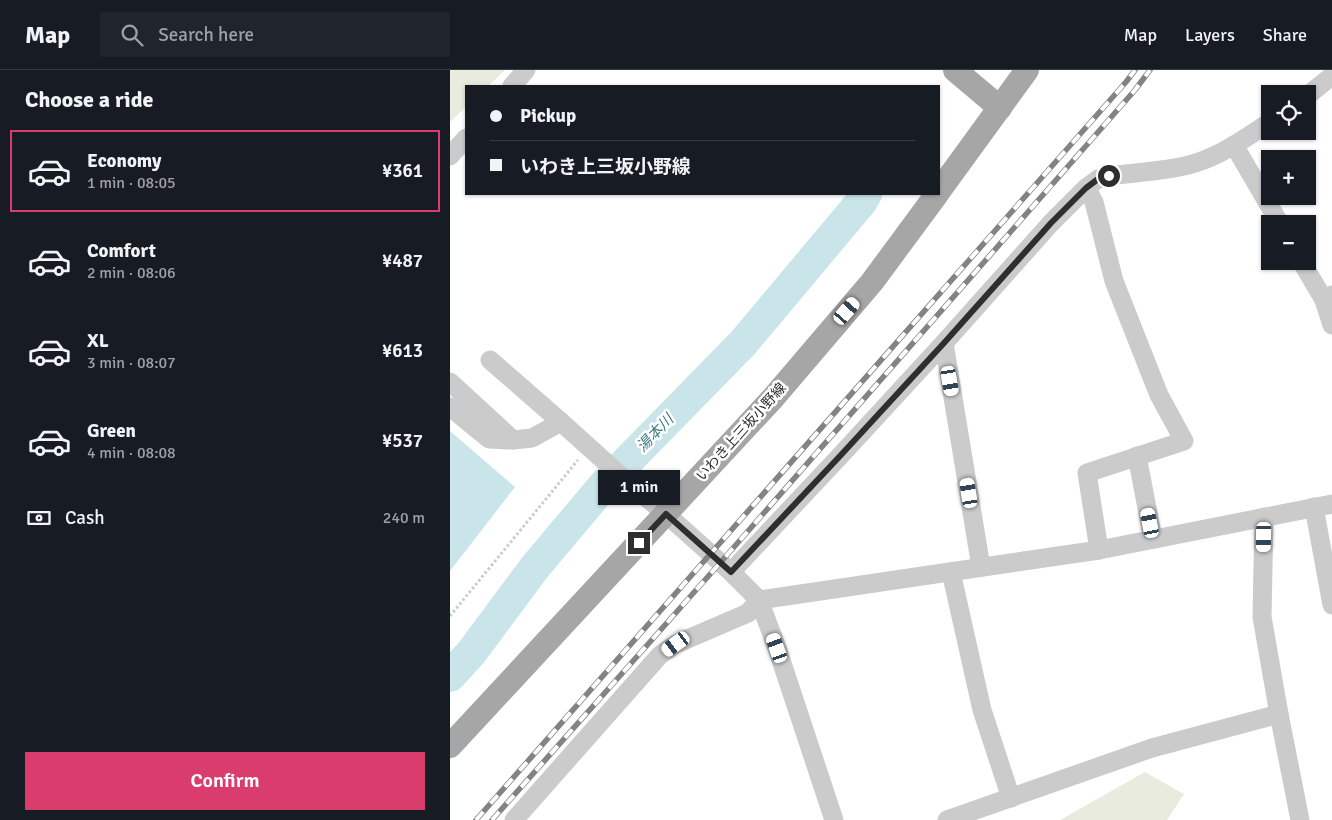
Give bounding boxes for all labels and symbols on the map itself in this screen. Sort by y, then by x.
route start [1098,165,1120,187]
car [831,295,862,327]
car [940,365,959,397]
street label: いわき上三坂小野線 [693,379,789,485]
water label: 湯本川 [633,409,678,455]
callout: 1 min [598,470,680,506]
car [959,477,978,509]
car [1139,507,1160,539]
car [1256,522,1271,552]
route end [628,532,650,554]
car [659,629,692,659]
car [764,631,789,665]

